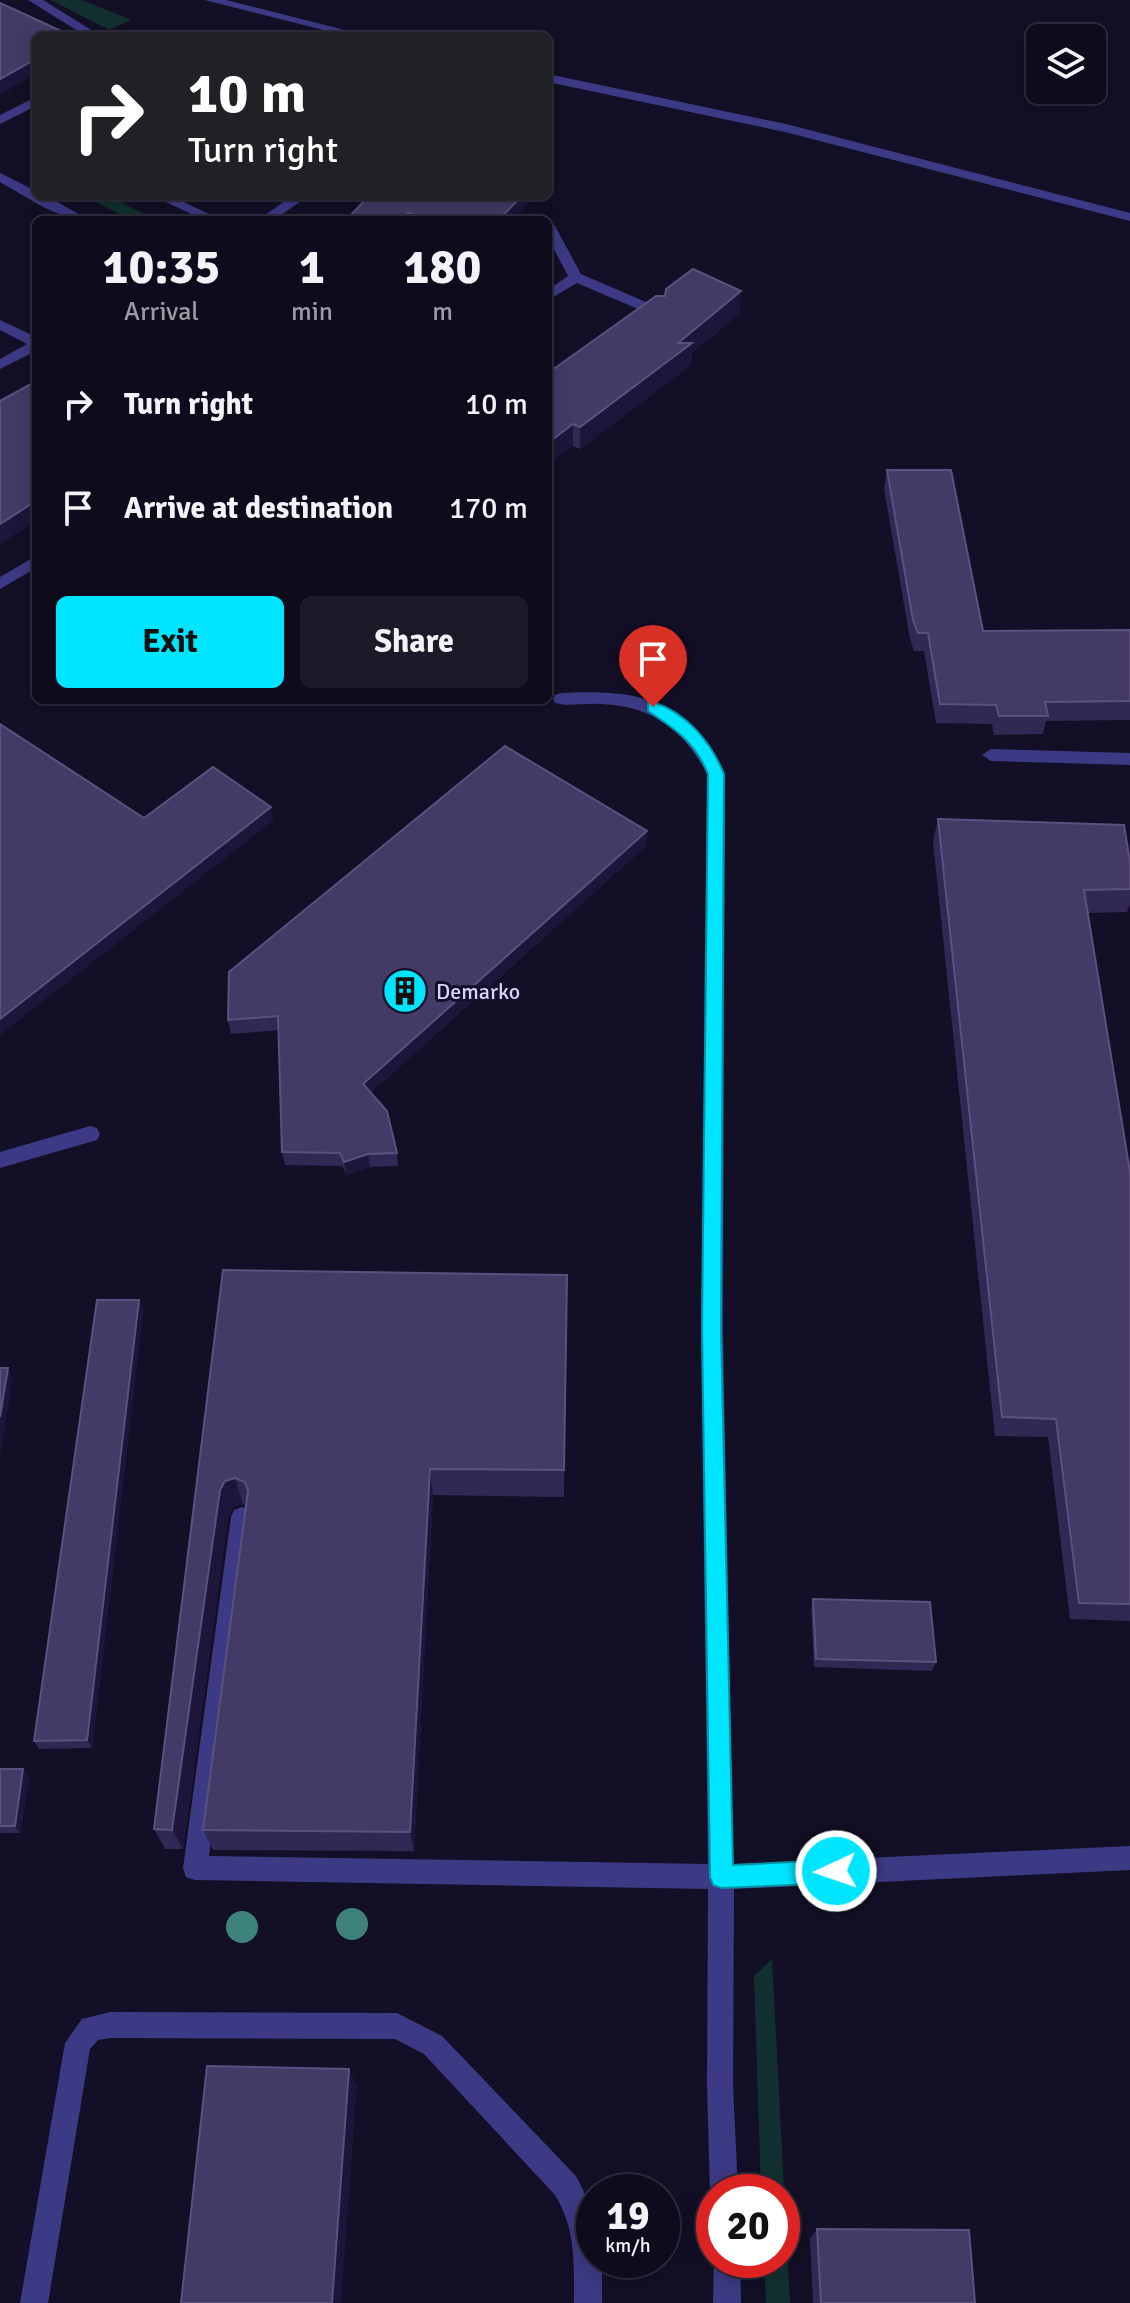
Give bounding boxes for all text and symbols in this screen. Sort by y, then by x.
map controls [1026,24,1106,104]
button: layers [1026,24,1106,104]
text: 10 m [188,59,306,128]
icon: right [56,64,160,168]
text: Turn right [188,128,338,173]
text: 10:35 [103,238,220,297]
text: 1 [299,238,325,297]
text: 180 [404,238,481,297]
text: Arrival [124,296,199,328]
text: min [291,296,333,328]
text: m [432,296,453,328]
icon: right [56,382,100,426]
text: Turn right [124,386,253,423]
text: 10 m [465,386,528,423]
icon: arrive [56,486,100,530]
text: Arrive at destination [124,490,393,527]
text: 170 m [449,490,528,527]
button: Exit [56,596,284,688]
button: Share [300,596,528,688]
pin [619,625,687,707]
icon: arrive [631,637,675,681]
building icon: Demarko [381,967,429,1015]
place label: Demarko [436,978,520,1005]
position arrow [794,1829,878,1913]
speed limit sign: 20 [696,2174,800,2278]
text: 19 [606,2191,650,2241]
text: km/h [605,2233,651,2258]

